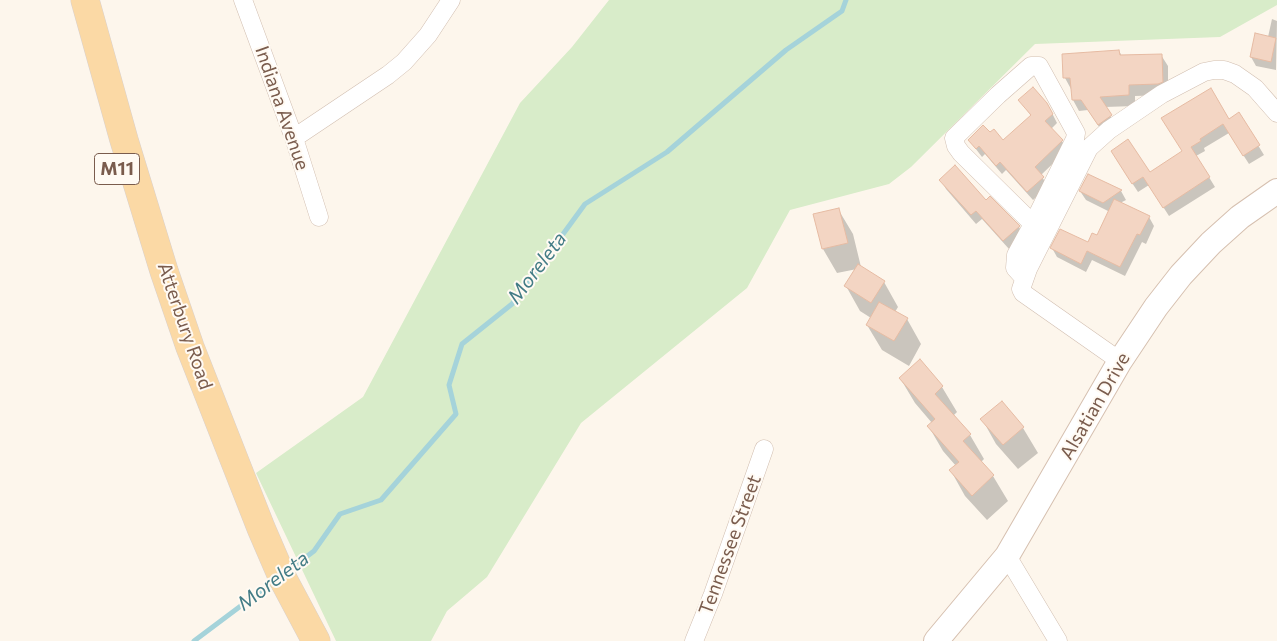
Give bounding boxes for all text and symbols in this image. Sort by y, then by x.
street label: Indiana Avenue [250,43,314,173]
road number: M11 [94,153,140,184]
water label: Moreleta [502,227,572,309]
street label: Atterbury Road [153,260,217,392]
street label: Alsatian Drive [1055,349,1135,463]
street label: Tennessee Street [694,472,766,618]
water label: Moreleta [232,546,314,616]

